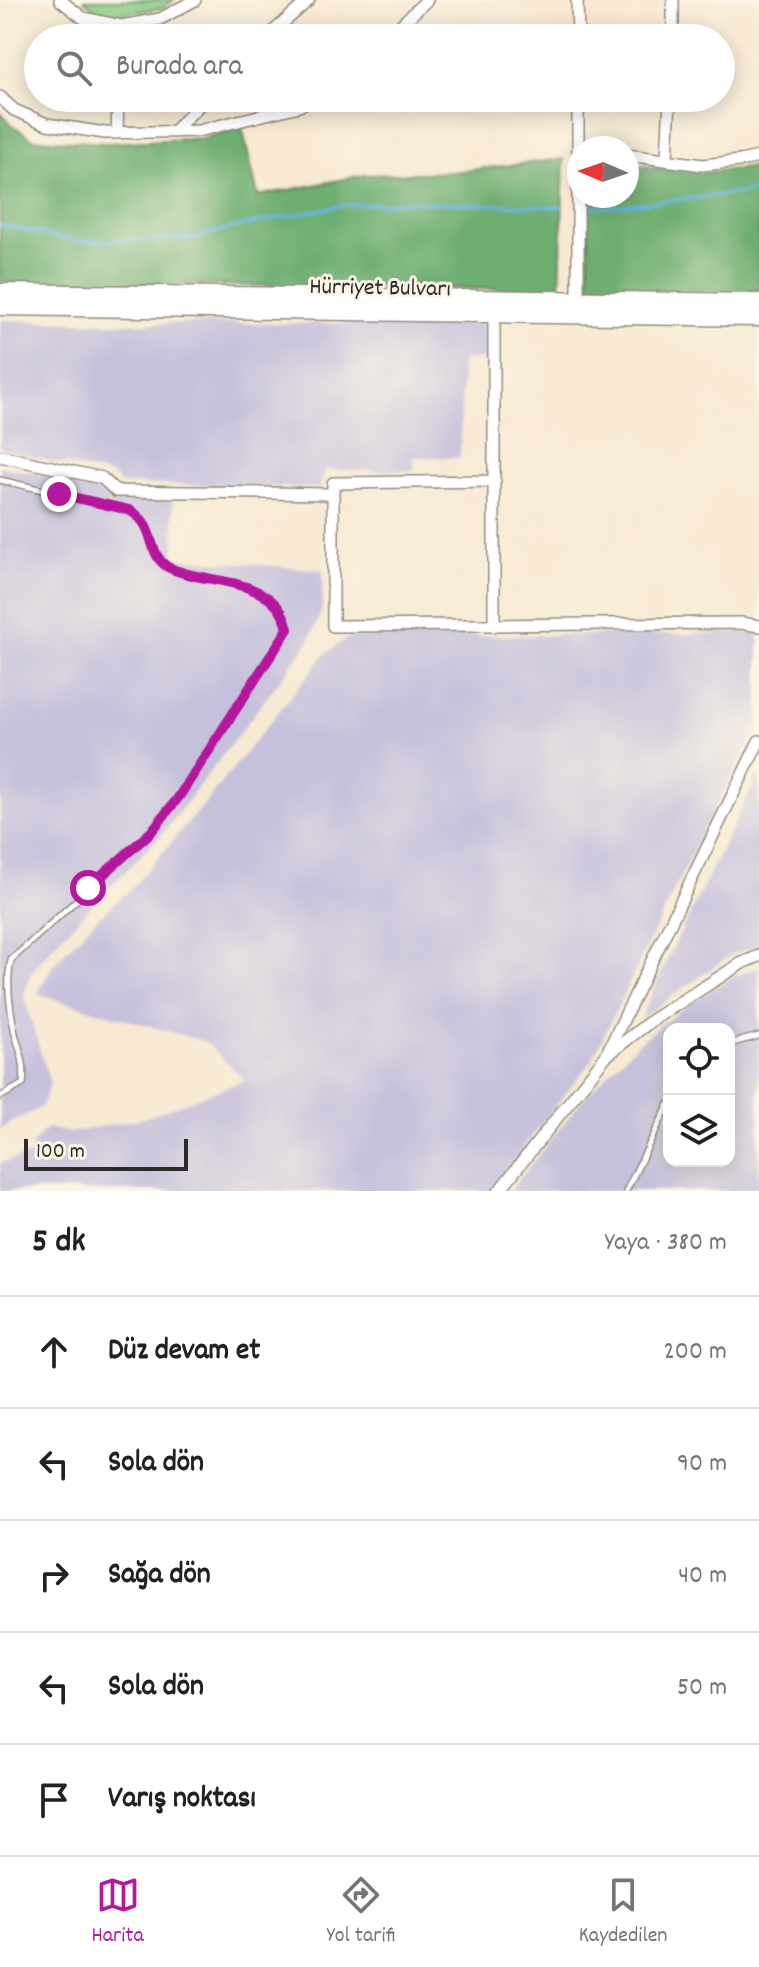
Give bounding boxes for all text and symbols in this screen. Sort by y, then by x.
search box [24,24,735,112]
icon: search [52,46,96,90]
text: Burada ara [116,47,243,90]
north arrow [567,136,639,208]
street label: Hürriyet Bulvarı [309,271,451,307]
route end [41,476,77,512]
route start [70,870,106,906]
map controls [663,1023,735,1167]
button: locate [663,1023,735,1095]
button: layers [663,1095,735,1167]
scale bar [24,1135,188,1171]
text: 100 m [36,1137,85,1168]
text: 5 dk [32,1219,85,1268]
text: Yaya · 380 m [605,1225,727,1262]
icon: ahead [32,1330,76,1374]
text: Düz devam et [108,1331,260,1374]
text: 200 m [663,1334,727,1371]
icon: left [32,1442,76,1486]
text: Sola dön [108,1443,204,1486]
text: 90 m [677,1446,727,1483]
icon: right [32,1554,76,1598]
text: Sağa dön [108,1555,211,1598]
text: 40 m [678,1558,727,1595]
icon: left [32,1666,76,1710]
text: Sola dön [108,1667,204,1710]
text: 50 m [677,1670,727,1707]
icon: arrive [32,1778,76,1822]
text: Varış noktası [108,1779,256,1822]
tab: Harita [92,1873,144,1952]
tab: Yol tarifi [327,1873,396,1952]
tab: Kaydedilen [579,1873,667,1952]

